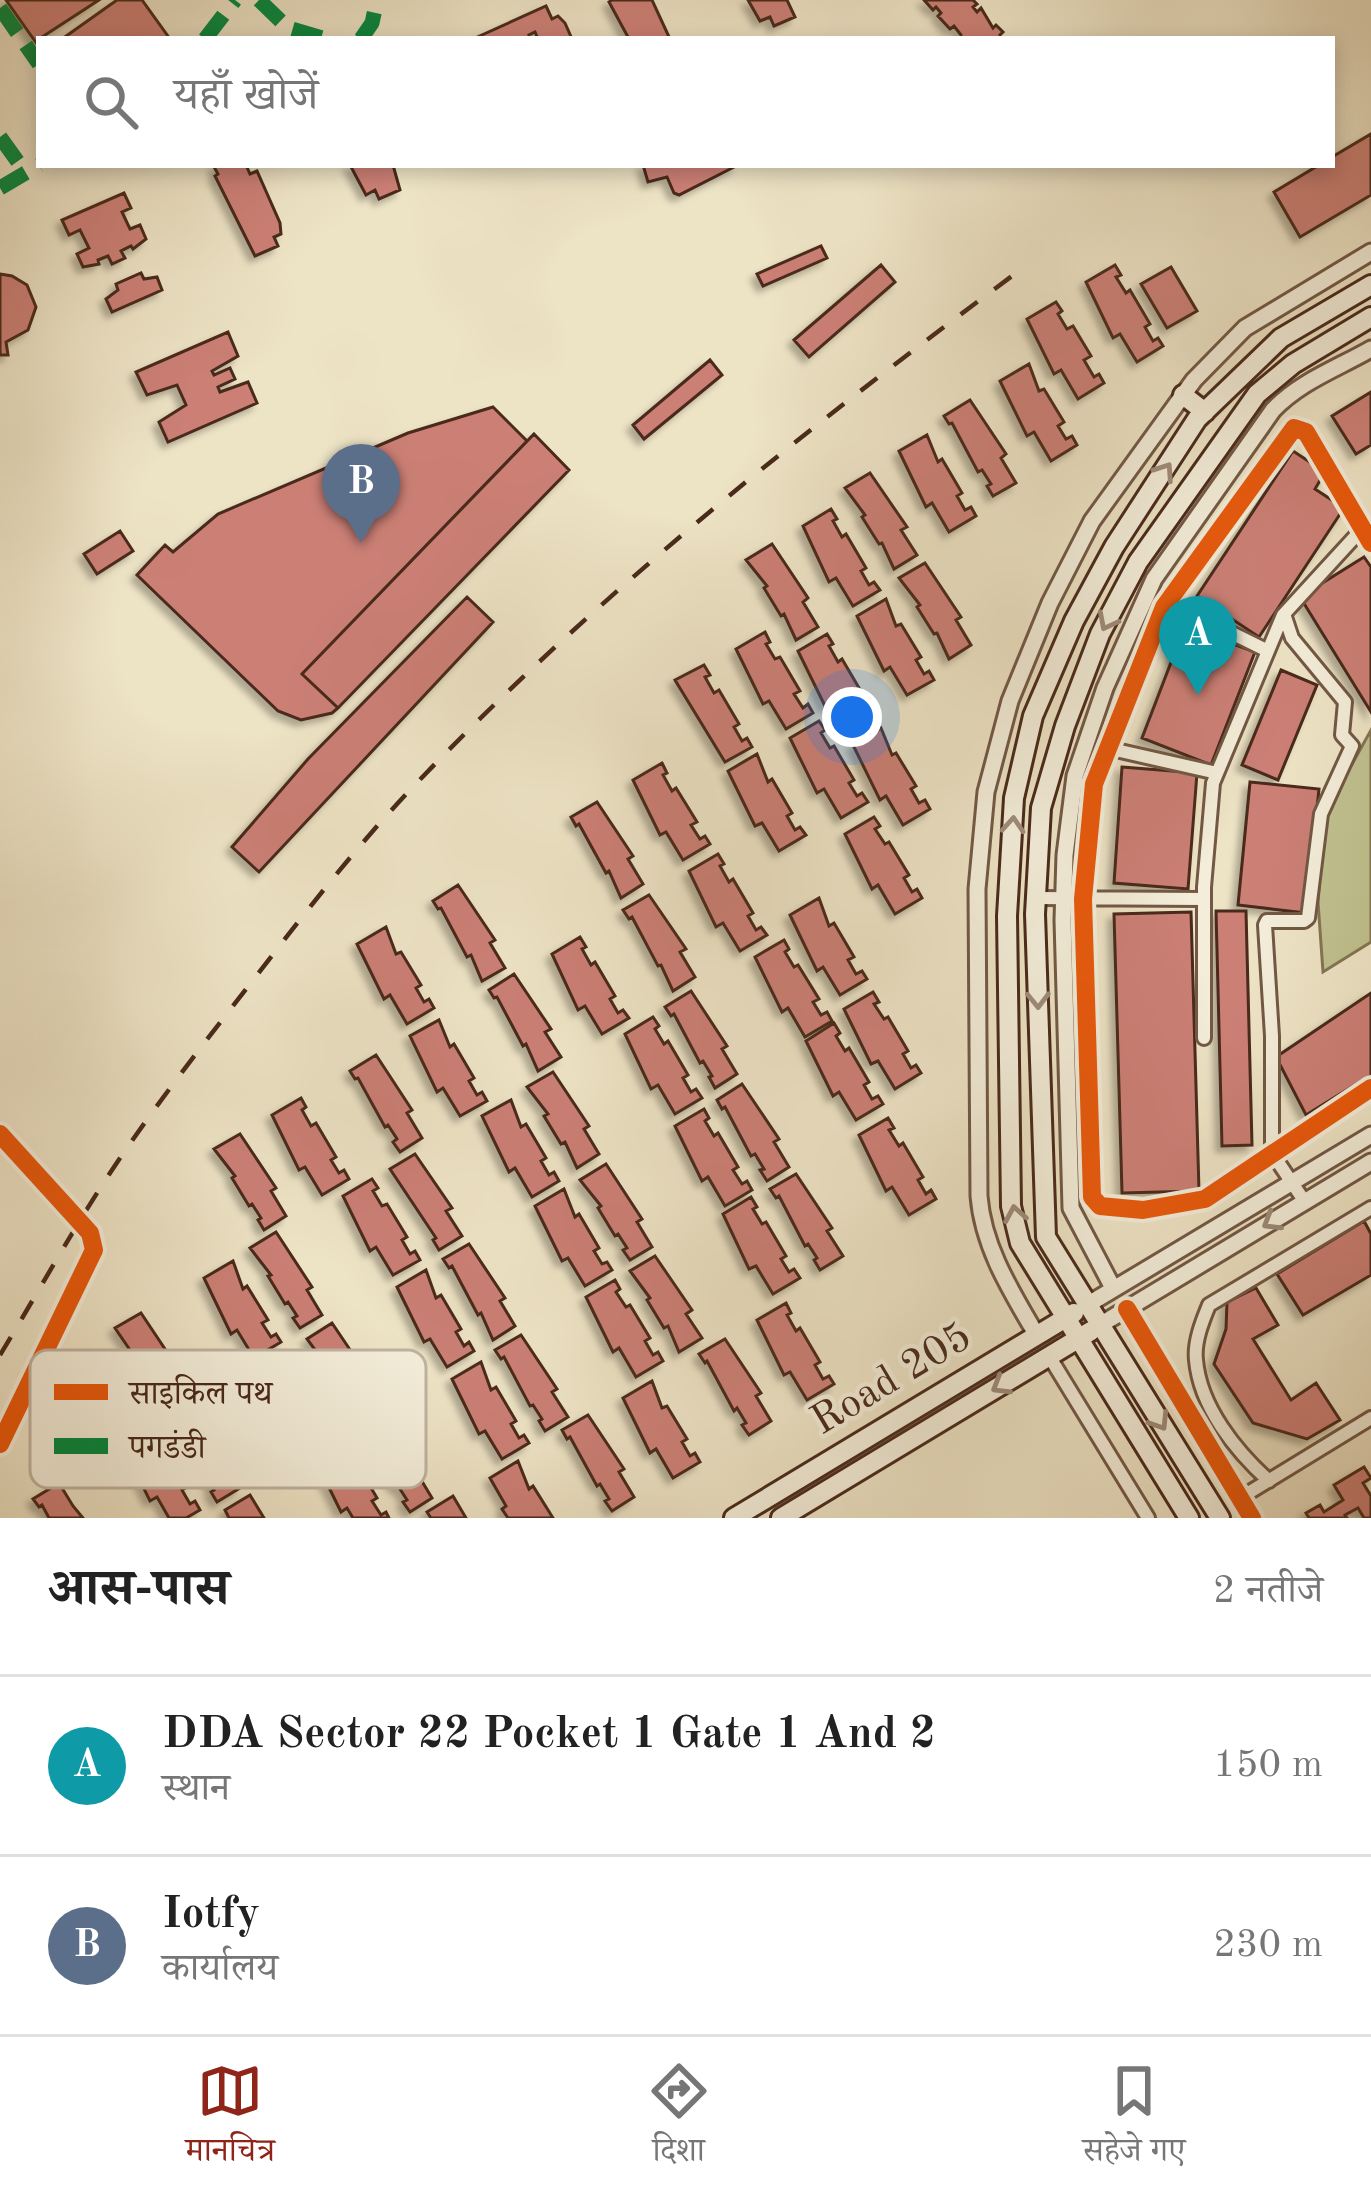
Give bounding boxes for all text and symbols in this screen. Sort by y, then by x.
search box [36,36,1335,168]
icon: search [78,69,144,135]
text: यहाँ खोजें [174,75,318,120]
pin: B [322,444,400,543]
one-way arrow [1151,462,1173,484]
pin: A [1159,596,1237,695]
one-way arrow [1099,609,1122,631]
your location [822,687,882,747]
one-way arrow [999,815,1025,834]
one-way arrow [1024,991,1050,1010]
one-way arrow [1003,1204,1028,1224]
one-way arrow [1262,1208,1284,1231]
street label: Road 205 [805,1316,979,1444]
legend [30,1350,426,1488]
one-way arrow [991,1371,1013,1394]
text: साइकिल पथ [127,1374,274,1412]
one-way arrow [1146,1408,1168,1430]
text: पगडंडी [127,1428,208,1466]
text: आस-पास [48,1565,229,1616]
text: 2 नतीजे [1213,1572,1323,1611]
text: DDA Sector 22 Pocket 1 Gate 1 And 2 [162,1713,936,1758]
text: A [72,1746,102,1785]
text: 150 m [1213,1746,1323,1785]
text: स्थान [162,1770,230,1809]
text: Iotfy [162,1893,260,1938]
text: B [73,1926,101,1965]
text: 230 m [1213,1926,1323,1965]
text: कार्यालय [162,1950,278,1989]
tab: मानचित्र [185,2058,275,2182]
tab: दिशा [646,2058,712,2182]
tab: सहेजे गए [1083,2058,1186,2182]

